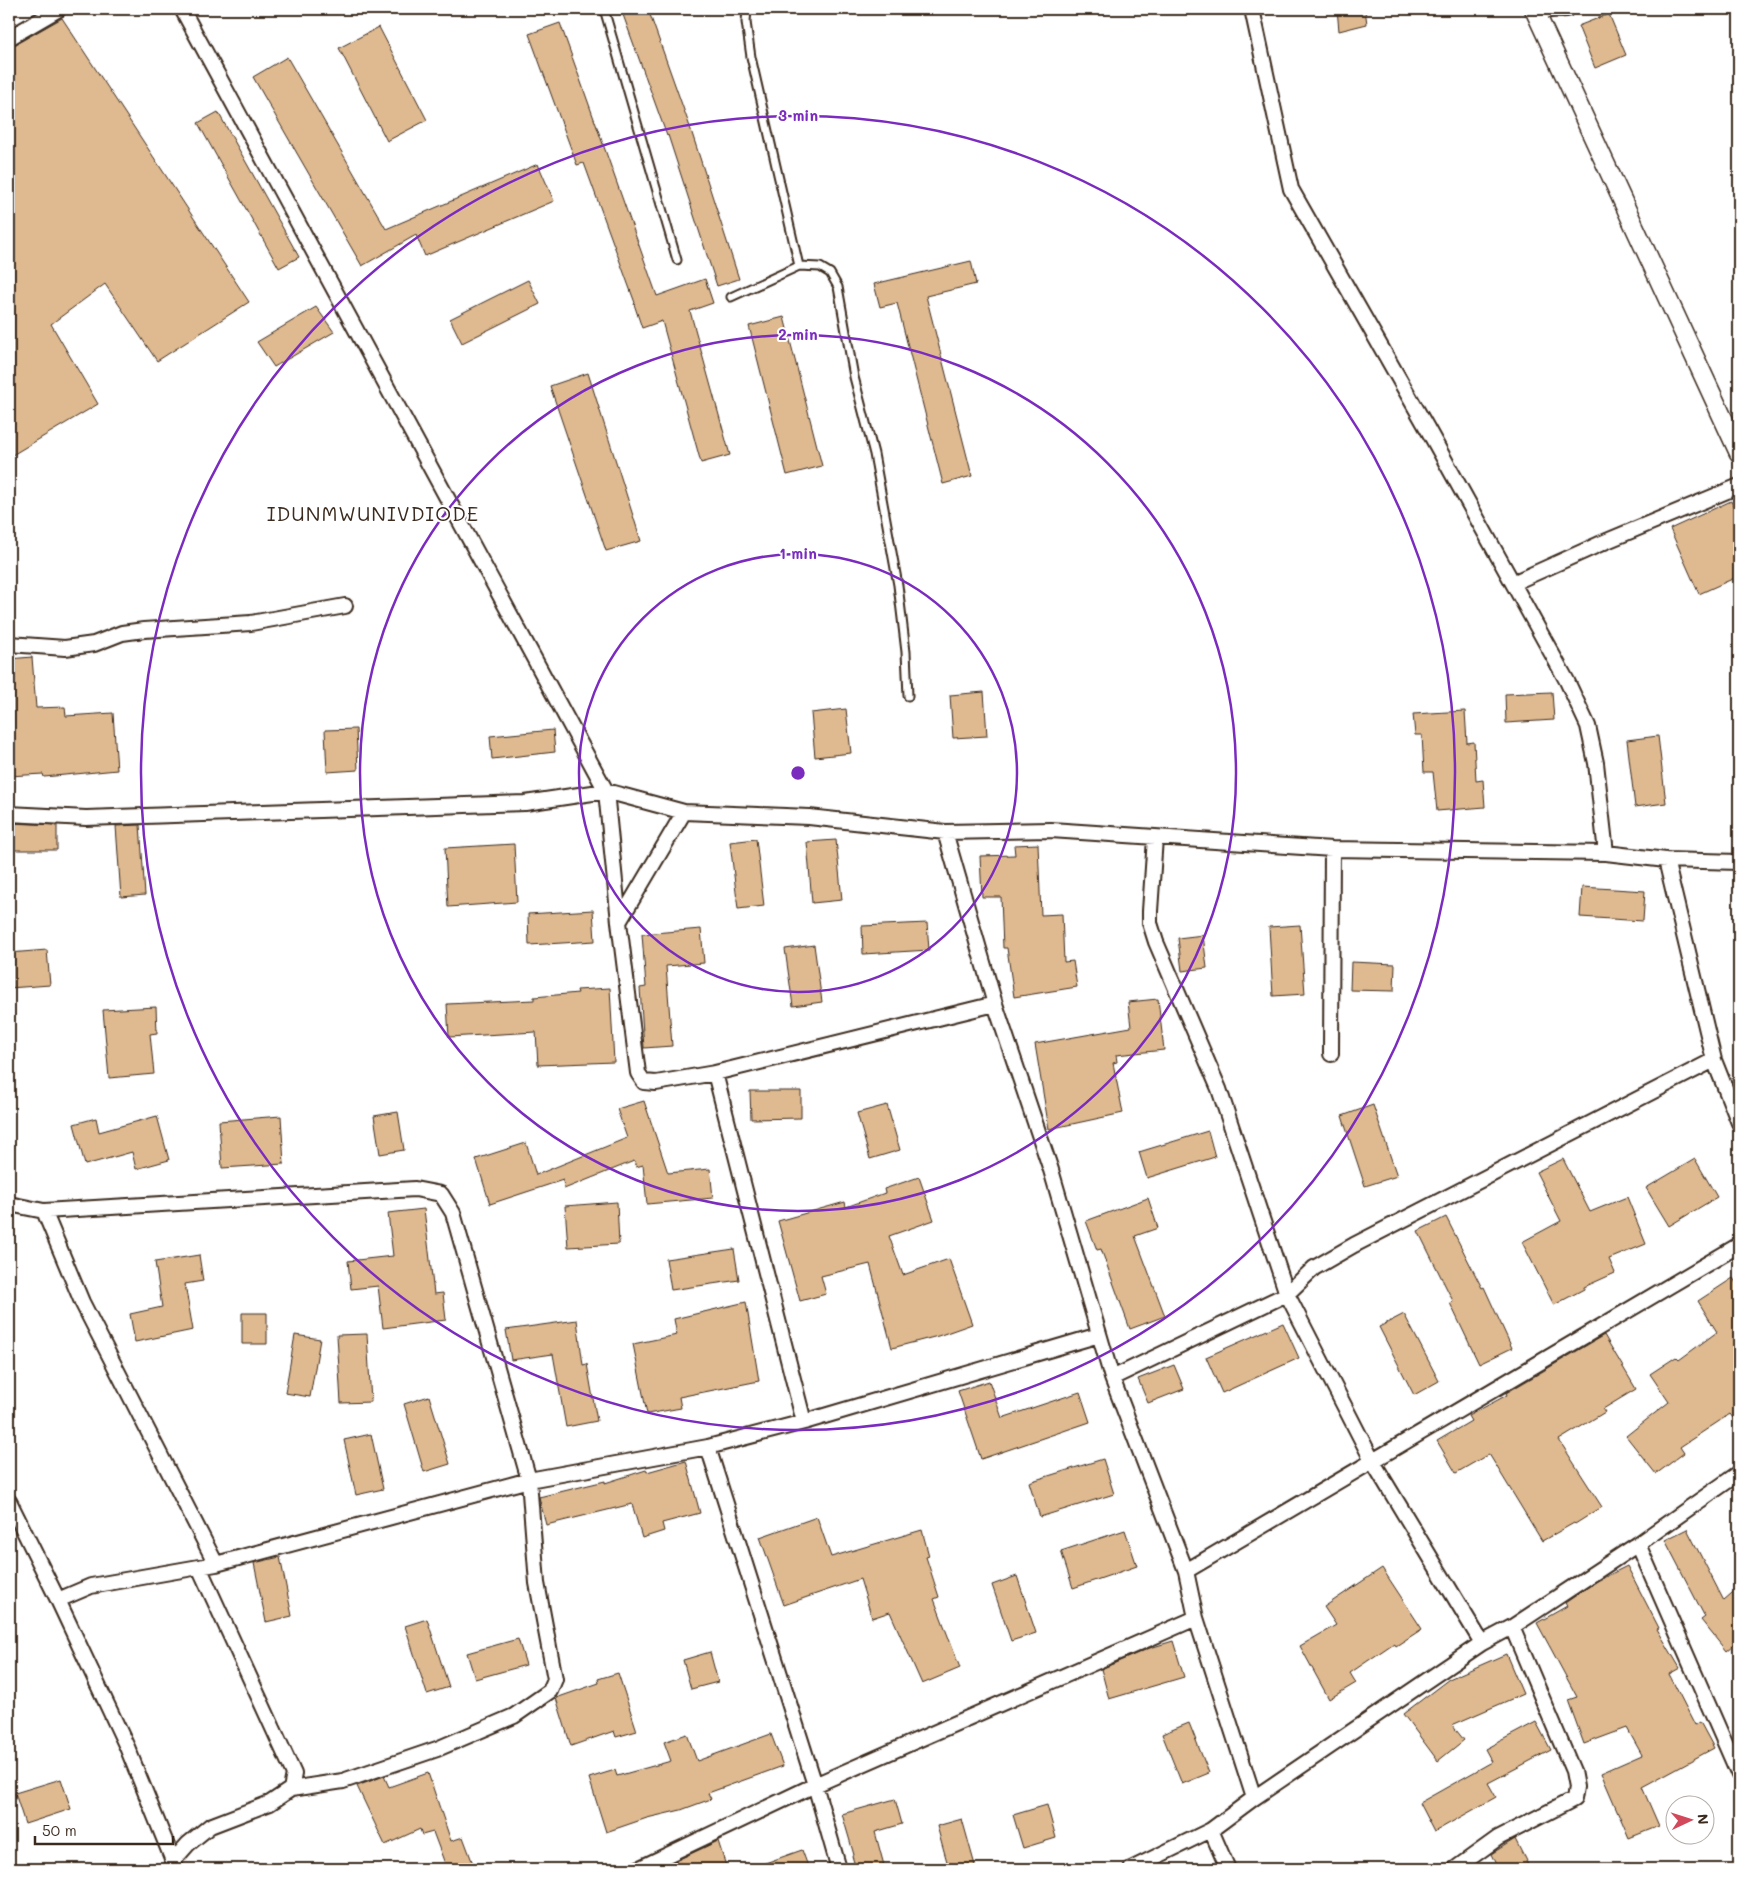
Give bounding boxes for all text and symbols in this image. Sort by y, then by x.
text: 3 min [778,105,818,125]
text: 2 min [778,324,818,344]
district label: IDUNMWUNIVDIODE [267,500,479,526]
text: 1 min [779,543,817,563]
centre of rings [789,764,807,782]
north arrow [1666,1796,1716,1846]
scale bar [35,1813,172,1845]
text: N [1694,1813,1713,1825]
text: 50 m [42,1820,77,1840]

